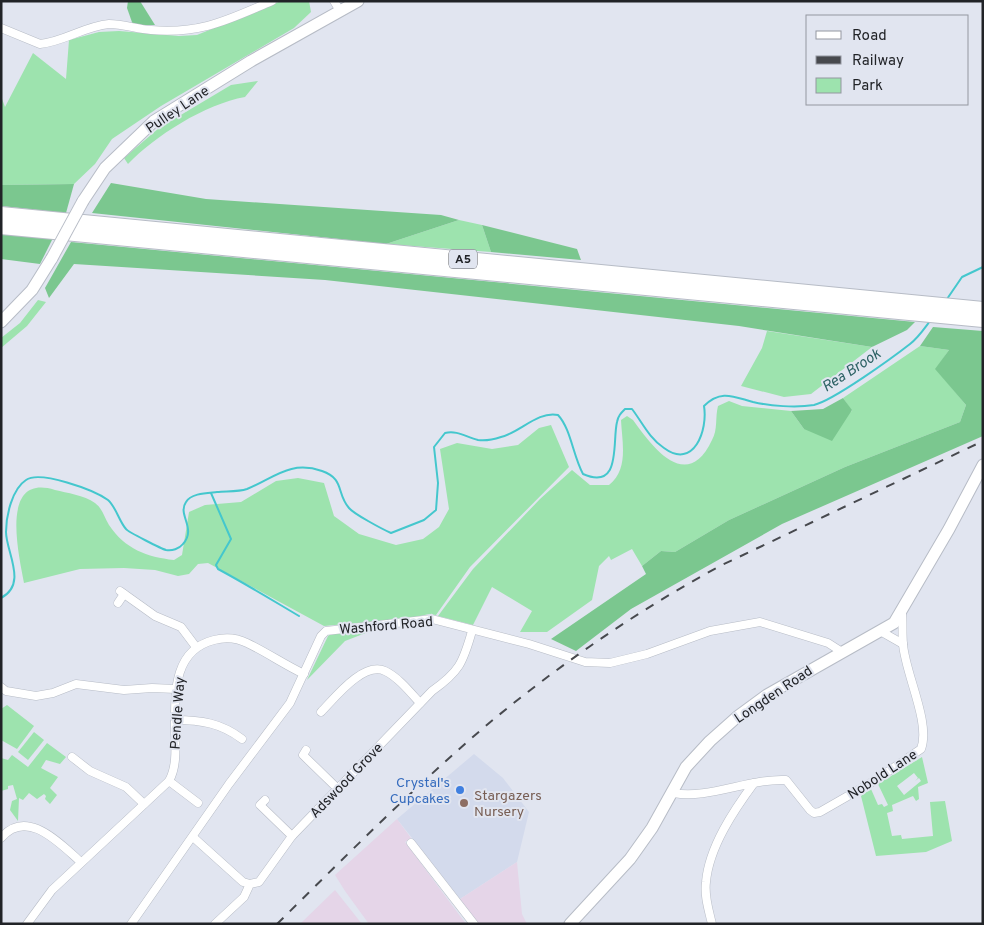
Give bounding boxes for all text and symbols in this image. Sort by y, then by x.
legend [806,15,969,105]
text: Road [852,27,887,46]
text: Railway [852,52,904,71]
text: Park [852,77,883,96]
street label: Pulley Lane [143,83,213,138]
road number: A5 [449,250,477,268]
water label: Rea Brook [819,345,885,397]
street label: Washford Road [339,614,434,639]
street label: Longden Road [732,663,816,728]
street label: Pendle Way [167,676,190,750]
street label: Adswood Grove [307,740,387,822]
street label: Nobold Lane [845,746,921,804]
place label: Crystal's Cupcakes [390,775,450,808]
marker: Crystal's Cupcakes [454,784,466,796]
place label: Stargazers Nursery [474,788,542,821]
marker: Stargazers Nursery [458,797,470,809]

